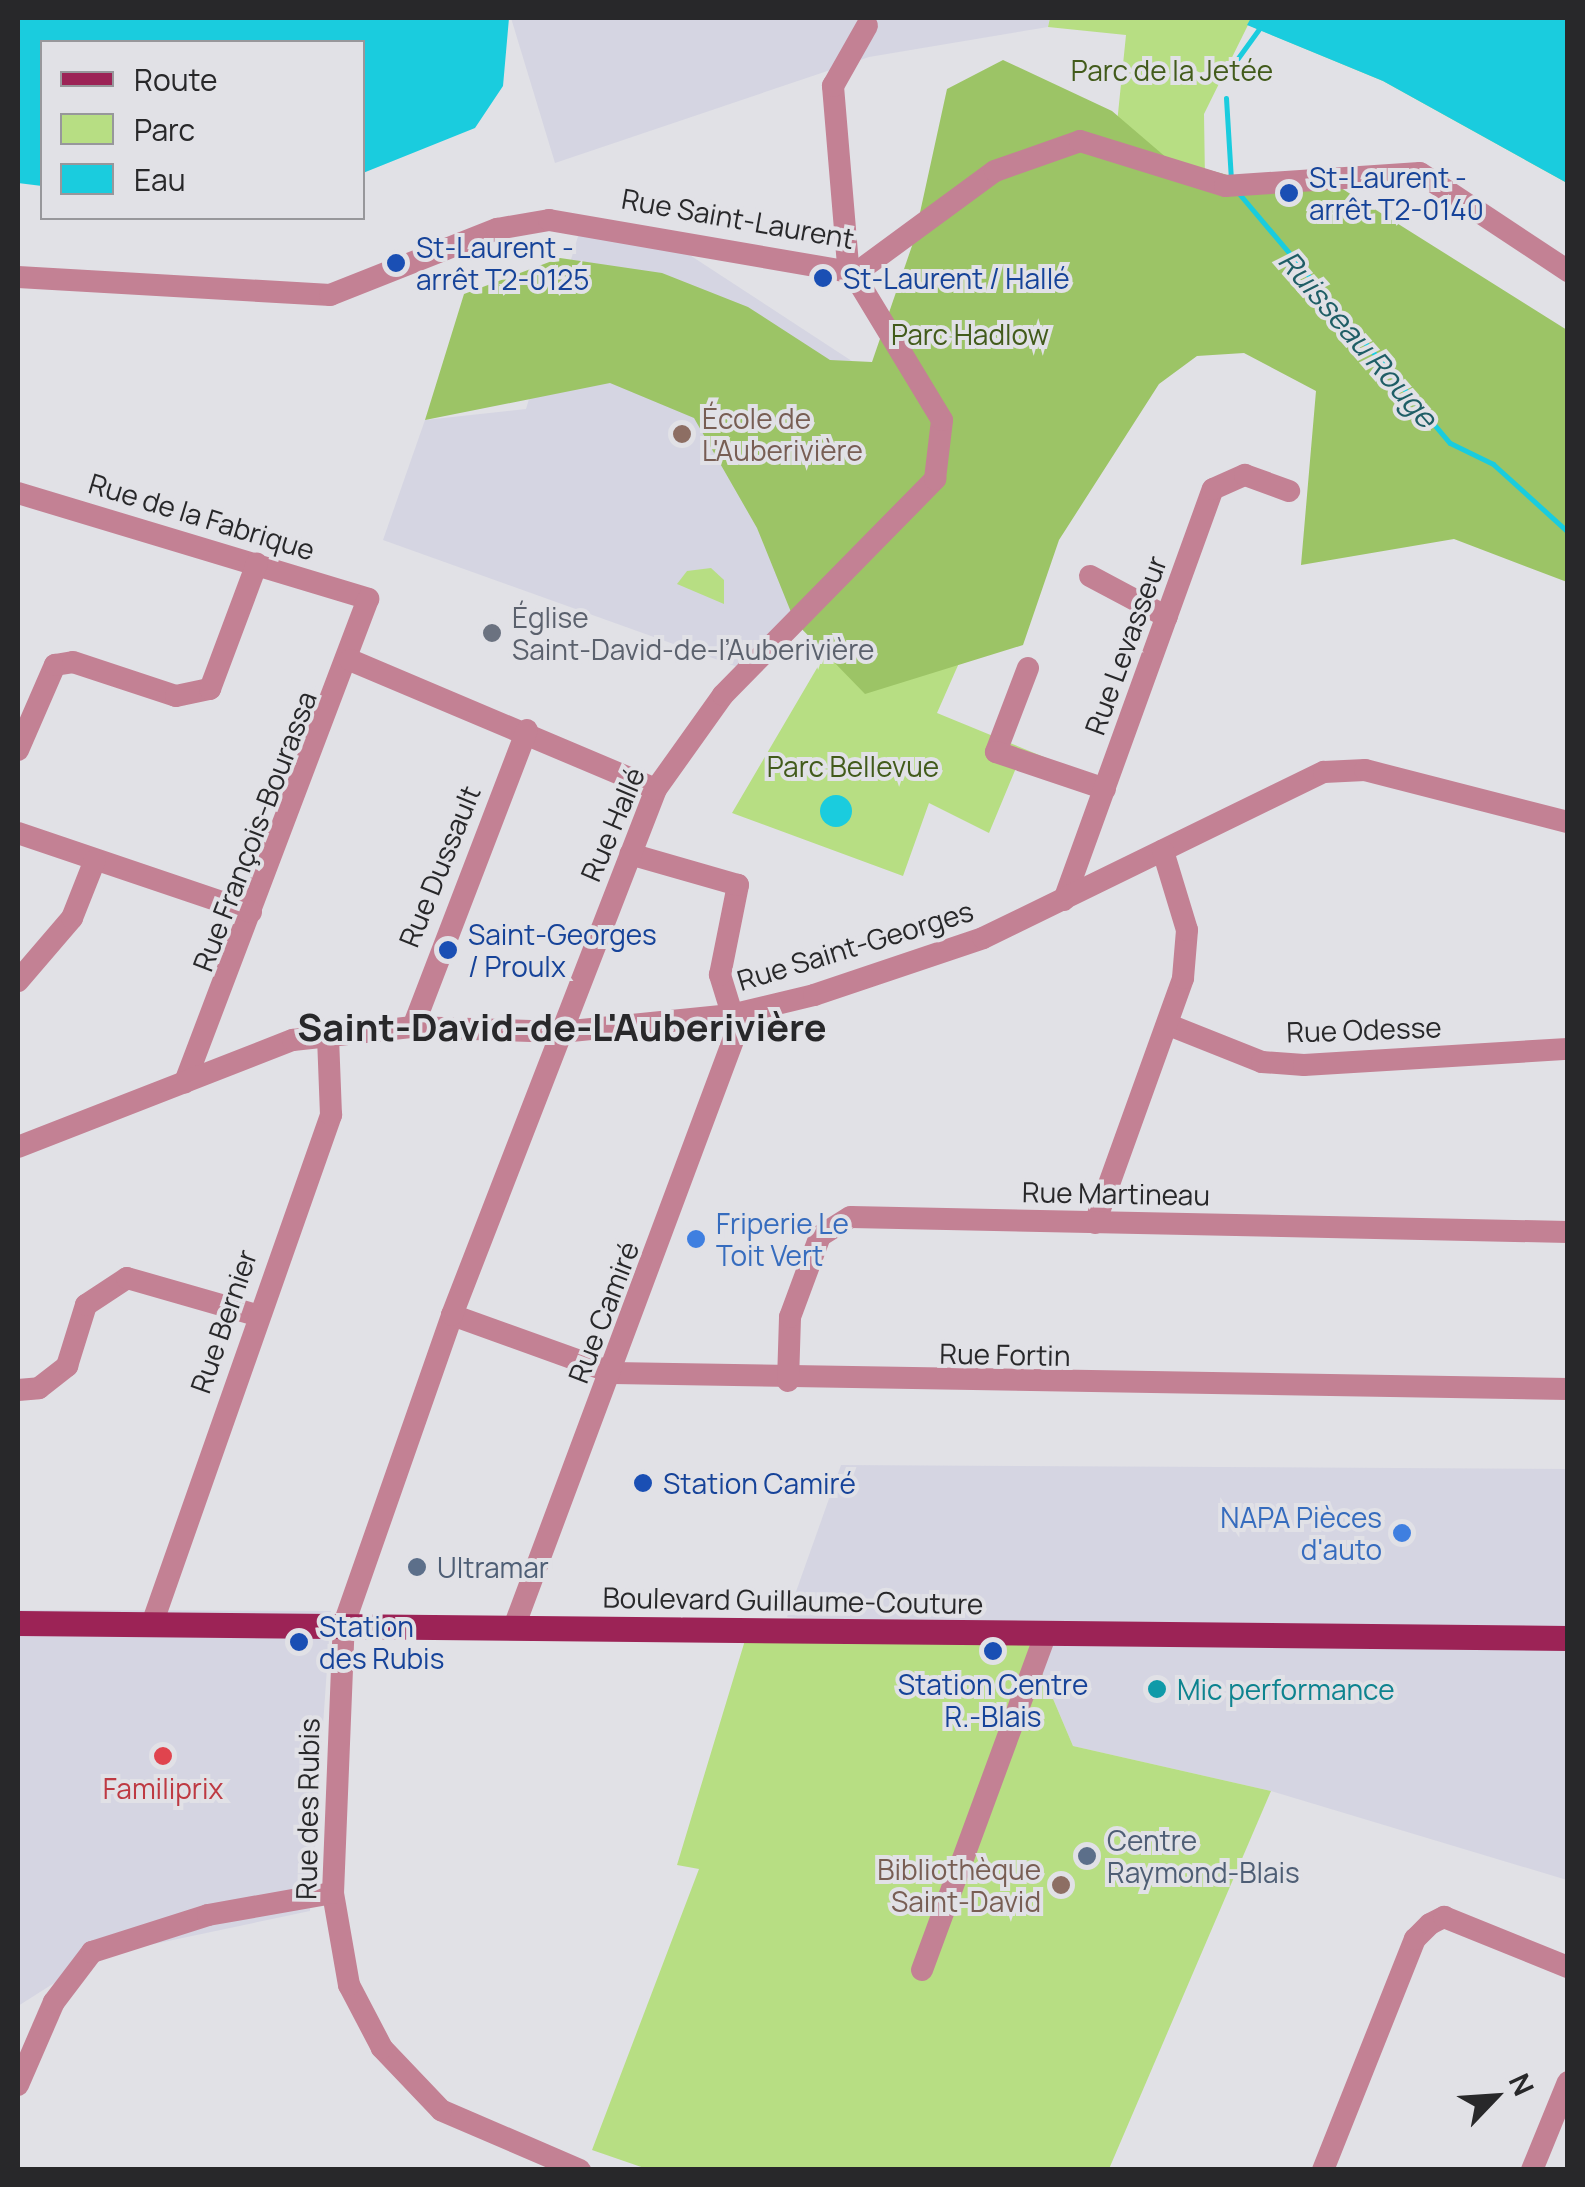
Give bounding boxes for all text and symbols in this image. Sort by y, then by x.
legend [40,40,365,220]
park label: Parc de la Jetée [1071,53,1273,87]
text: Route [134,59,217,100]
text: Parc [134,109,195,150]
text: Eau [134,159,186,200]
place label: St-Laurent - arrêt T2-0140 [1309,160,1484,226]
street label: Rue Saint-Laurent [619,181,857,255]
marker: St-Laurent - arrêt T2-0140 [1278,182,1300,204]
place label: St-Laurent - arrêt T2-0125 [416,230,589,296]
water label: Ruisseau Rouge [1271,243,1445,435]
marker: St-Laurent - arrêt T2-0125 [385,252,407,274]
place label: St-Laurent / Hallé [843,261,1070,295]
marker: St-Laurent / Hallé [812,267,834,289]
park label: Parc Hadlow [891,317,1049,351]
place label: École de L'Auberivière [702,401,863,467]
marker: École de L'Auberivière [671,423,693,445]
street label: Rue de la Fabrique [85,466,319,566]
street label: Rue Levasseur [1077,551,1173,739]
place label: Église Saint-David-de-l’Auberivière [512,600,874,666]
marker: Église Saint-David-de-l’Auberivière [481,622,503,644]
street label: Rue François-Bourassa [185,686,323,976]
park label: Parc Bellevue [767,749,939,783]
street label: Rue Hallé [573,762,651,886]
street label: Rue Dussault [391,780,487,952]
street label: Rue Saint-Georges [733,893,977,997]
place label: Saint-Georges / Proulx [468,917,657,983]
marker: Saint-Georges / Proulx [437,939,459,961]
district label: Saint-David-de-L'Auberivière [297,1004,827,1050]
street label: Rue Odesse [1286,1010,1442,1048]
street label: Rue Martineau [1022,1175,1210,1211]
place label: Friperie Le Toit Vert [716,1206,849,1272]
marker: Friperie Le Toit Vert [685,1228,707,1250]
street label: Rue Camiré [561,1237,645,1387]
street label: Rue Bernier [183,1245,263,1397]
street label: Rue Fortin [939,1336,1071,1372]
place label: Station Camiré [663,1466,856,1500]
marker: Station Camiré [632,1472,654,1494]
place label: NAPA Pièces d'auto [1220,1500,1382,1566]
marker: NAPA Pièces d'auto [1391,1522,1413,1544]
place label: Ultramar [437,1550,549,1584]
marker: Ultramar [406,1556,428,1578]
street label: Boulevard Guillaume-Couture [602,1580,984,1620]
place label: Station des Rubis [319,1609,444,1675]
marker: Station des Rubis [288,1631,310,1653]
marker: Station Centre R.-Blais [982,1640,1004,1662]
place label: Station Centre R.-Blais [898,1667,1088,1733]
place label: Mic performance [1177,1672,1395,1706]
marker: Mic performance [1146,1678,1168,1700]
street label: Rue des Rubis [289,1718,325,1900]
marker: Familiprix [152,1745,174,1767]
place label: Familiprix [103,1771,223,1805]
place label: Centre Raymond-Blais [1107,1823,1300,1889]
marker: Centre Raymond-Blais [1076,1845,1098,1867]
place label: Bibliothèque Saint-David [877,1852,1041,1918]
marker: Bibliothèque Saint-David [1050,1874,1072,1896]
north arrow [1445,2047,1545,2147]
text: N [1501,2067,1544,2101]

